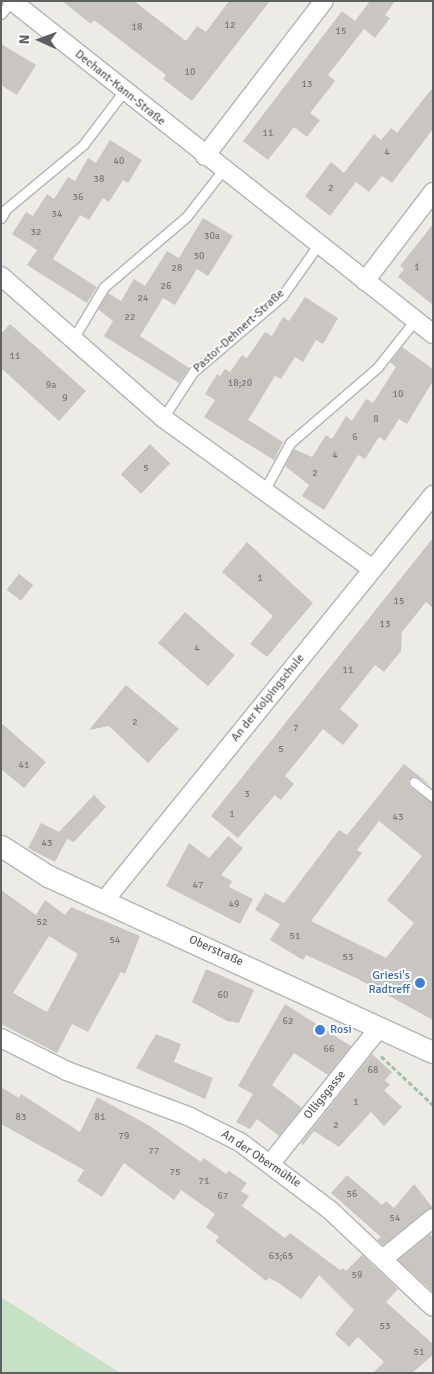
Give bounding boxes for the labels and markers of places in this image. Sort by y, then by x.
place label: Griesi's Radtreff [368,969,410,997]
marker: Griesi's Radtreff [414,977,426,989]
place label: Rosi [330,1023,352,1037]
marker: Rosi [314,1024,326,1036]

